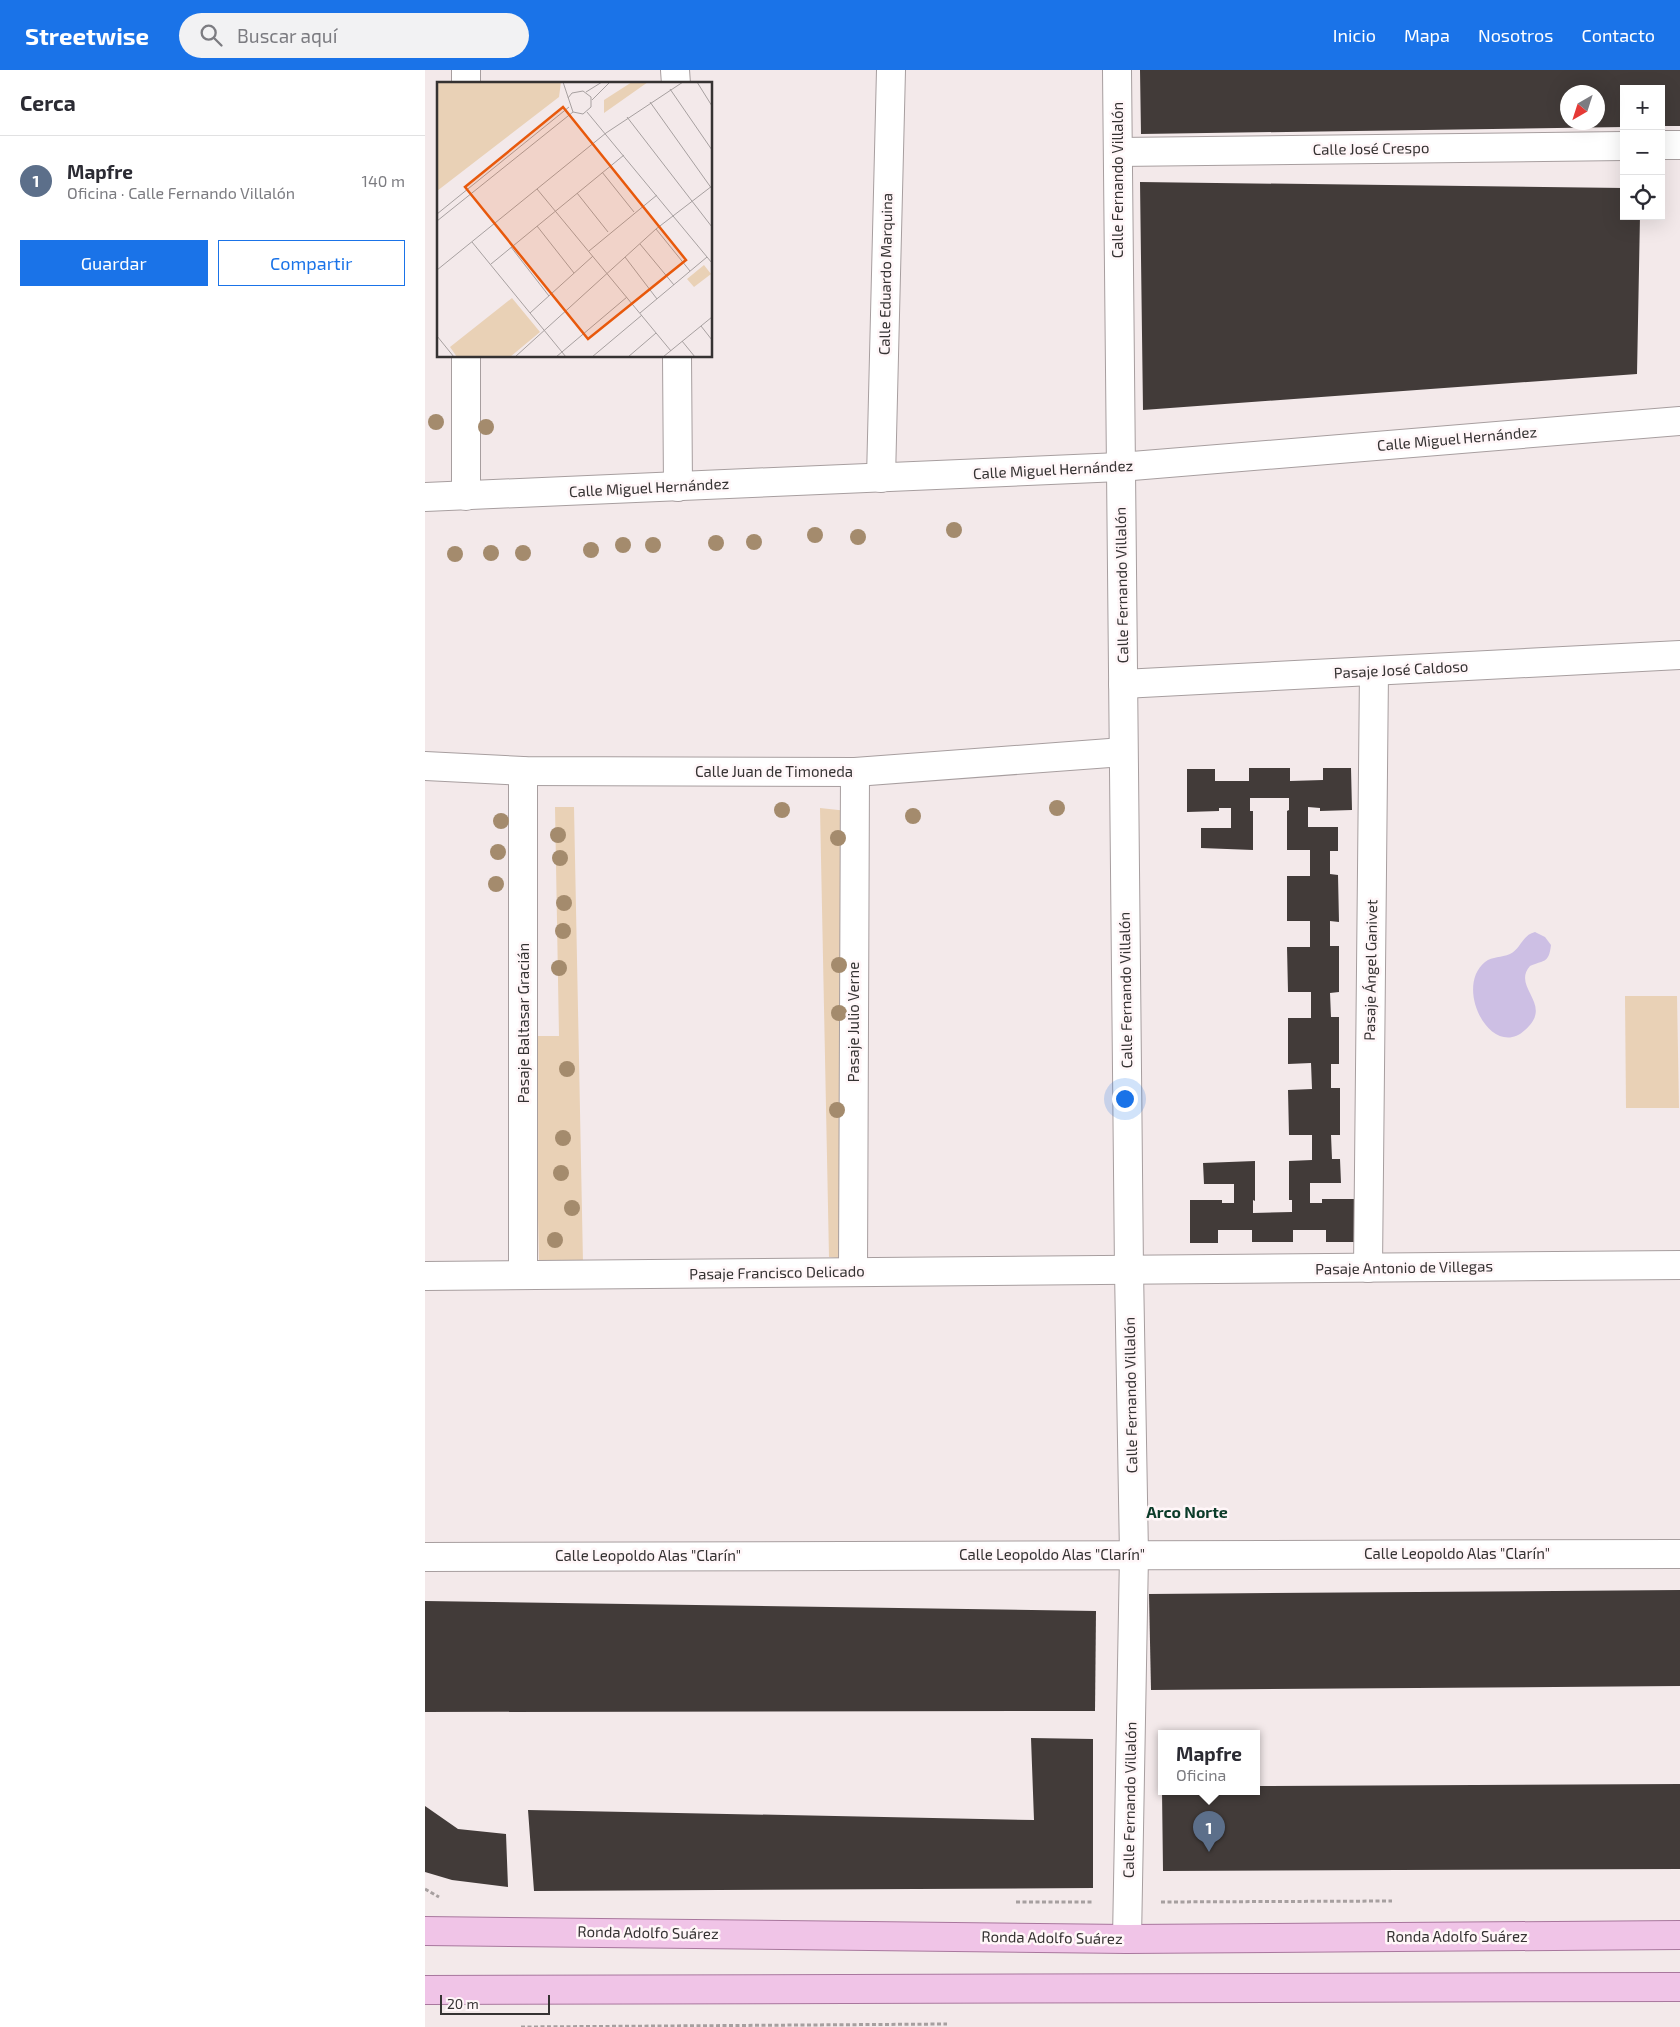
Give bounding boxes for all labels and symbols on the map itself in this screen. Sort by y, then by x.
inset map [437,82,713,358]
north arrow [1560,85,1605,130]
street label: Calle Fernando Villalón [1108,102,1126,258]
street label: Calle José Crespo [1312,138,1429,158]
street label: Calle Eduardo Marquina [875,193,895,355]
street label: Calle Miguel Hernández [1376,422,1538,454]
street label: Calle Miguel Hernández [972,456,1134,482]
street label: Calle Miguel Hernández [568,474,730,500]
street label: Calle Fernando Villalón [1111,507,1131,663]
street label: Pasaje José Caldoso [1333,656,1469,683]
street label: Calle Juan de Timoneda [695,762,853,780]
street label: Pasaje Ángel Ganivet [1360,899,1381,1041]
street label: Calle Fernando Villalón [1115,912,1135,1068]
street label: Pasaje Baltasar Gracián [514,943,533,1103]
street label: Pasaje Julio Verne [844,962,863,1082]
your location [1112,1086,1138,1112]
street label: Pasaje Antonio de Villegas [1315,1256,1493,1279]
street label: Pasaje Francisco Delicado [689,1261,865,1284]
street label: Calle Fernando Villalón [1120,1317,1140,1473]
district label: Arco Norte [1146,1502,1228,1521]
street label: Calle Leopoldo Alas "Clarín" [1364,1544,1550,1562]
street label: Calle Leopoldo Alas "Clarín" [959,1545,1145,1563]
street label: Calle Leopoldo Alas "Clarín" [555,1546,741,1564]
street label: Calle Fernando Villalón [1119,1722,1139,1878]
pin: 1 [1193,1811,1225,1852]
street label: Ronda Adolfo Suárez [577,1922,719,1942]
street label: Ronda Adolfo Suárez [981,1927,1123,1947]
street label: Ronda Adolfo Suárez [1386,1927,1528,1945]
scale bar [440,1992,550,2015]

